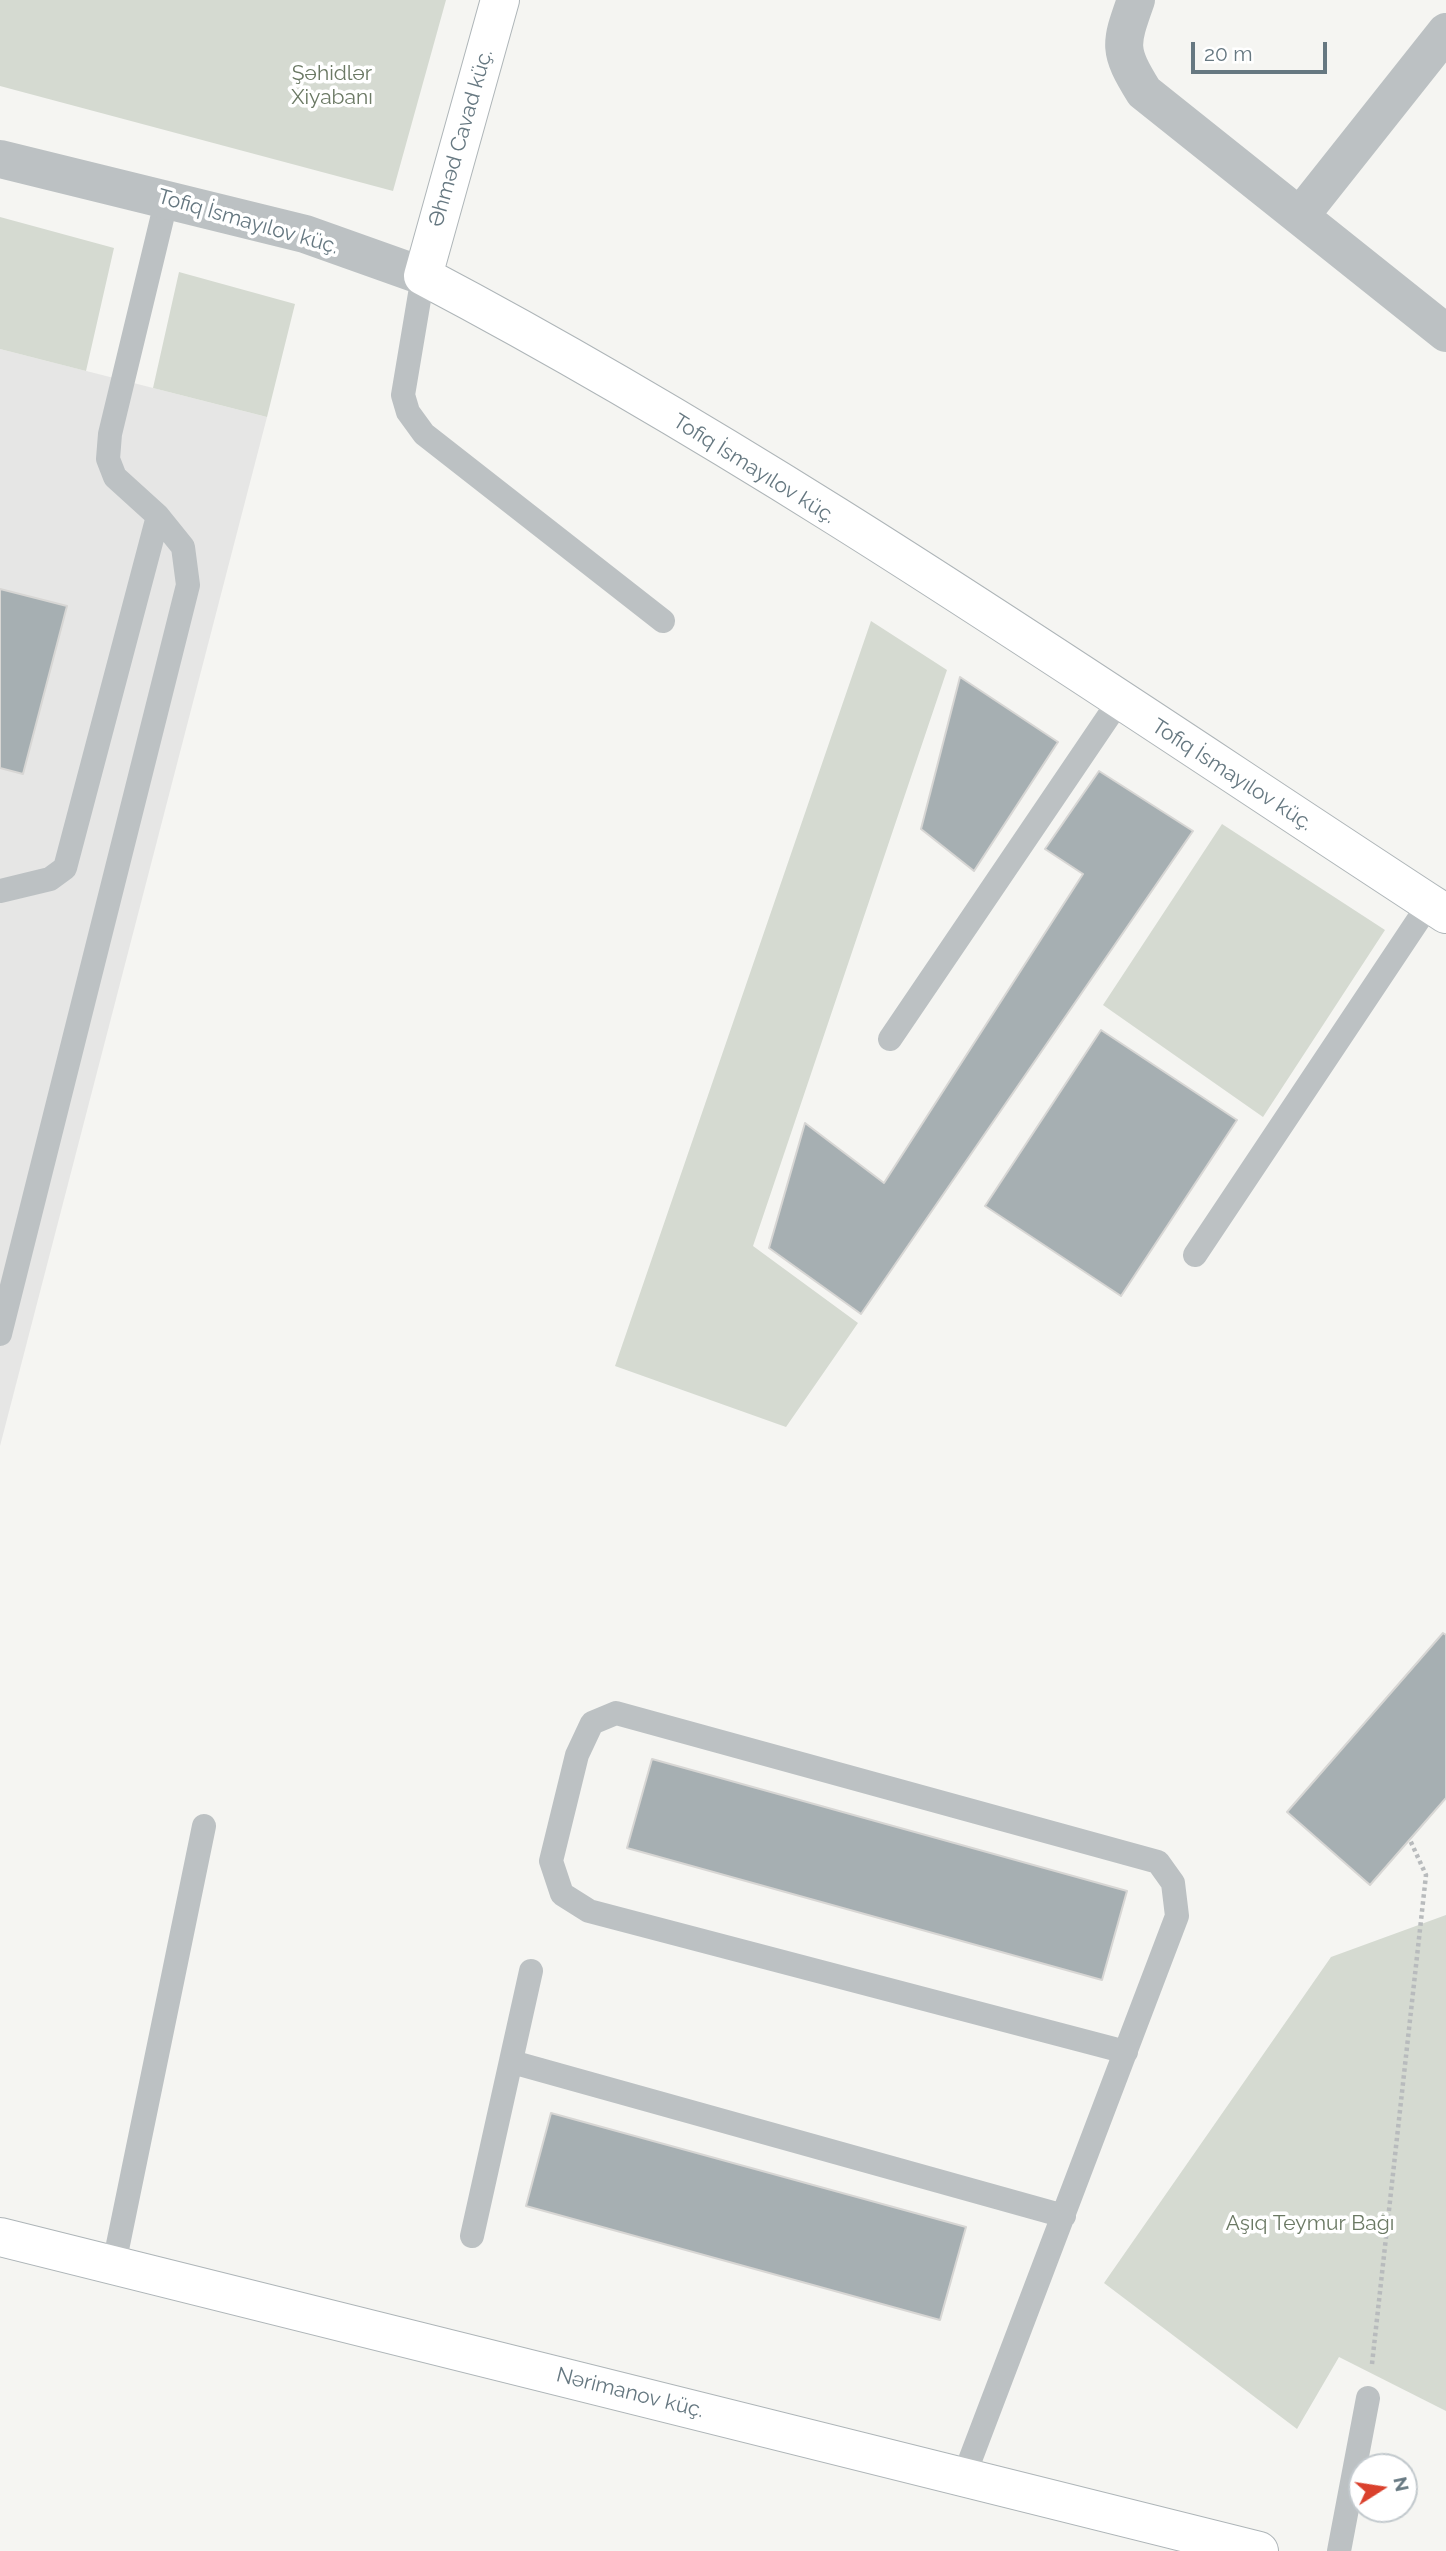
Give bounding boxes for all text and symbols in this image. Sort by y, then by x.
scale bar [1194,28,1330,72]
text: 20 m [1204,41,1252,66]
street label: Əhməd Cavad küç. [424,46,498,230]
park label: Şəhidlər Xiyabanı [291,61,373,111]
street label: Tofiq İsmayılov küç. [155,184,341,260]
street label: Tofiq İsmayılov küç. [668,409,840,529]
street label: Tofiq İsmayılov küç. [1147,714,1317,836]
park label: Aşıq Teymur Bağı [1226,2211,1394,2237]
street label: Nərimanov küç. [554,2362,706,2424]
north arrow [1348,2453,1418,2523]
text: N [1389,2475,1414,2493]

